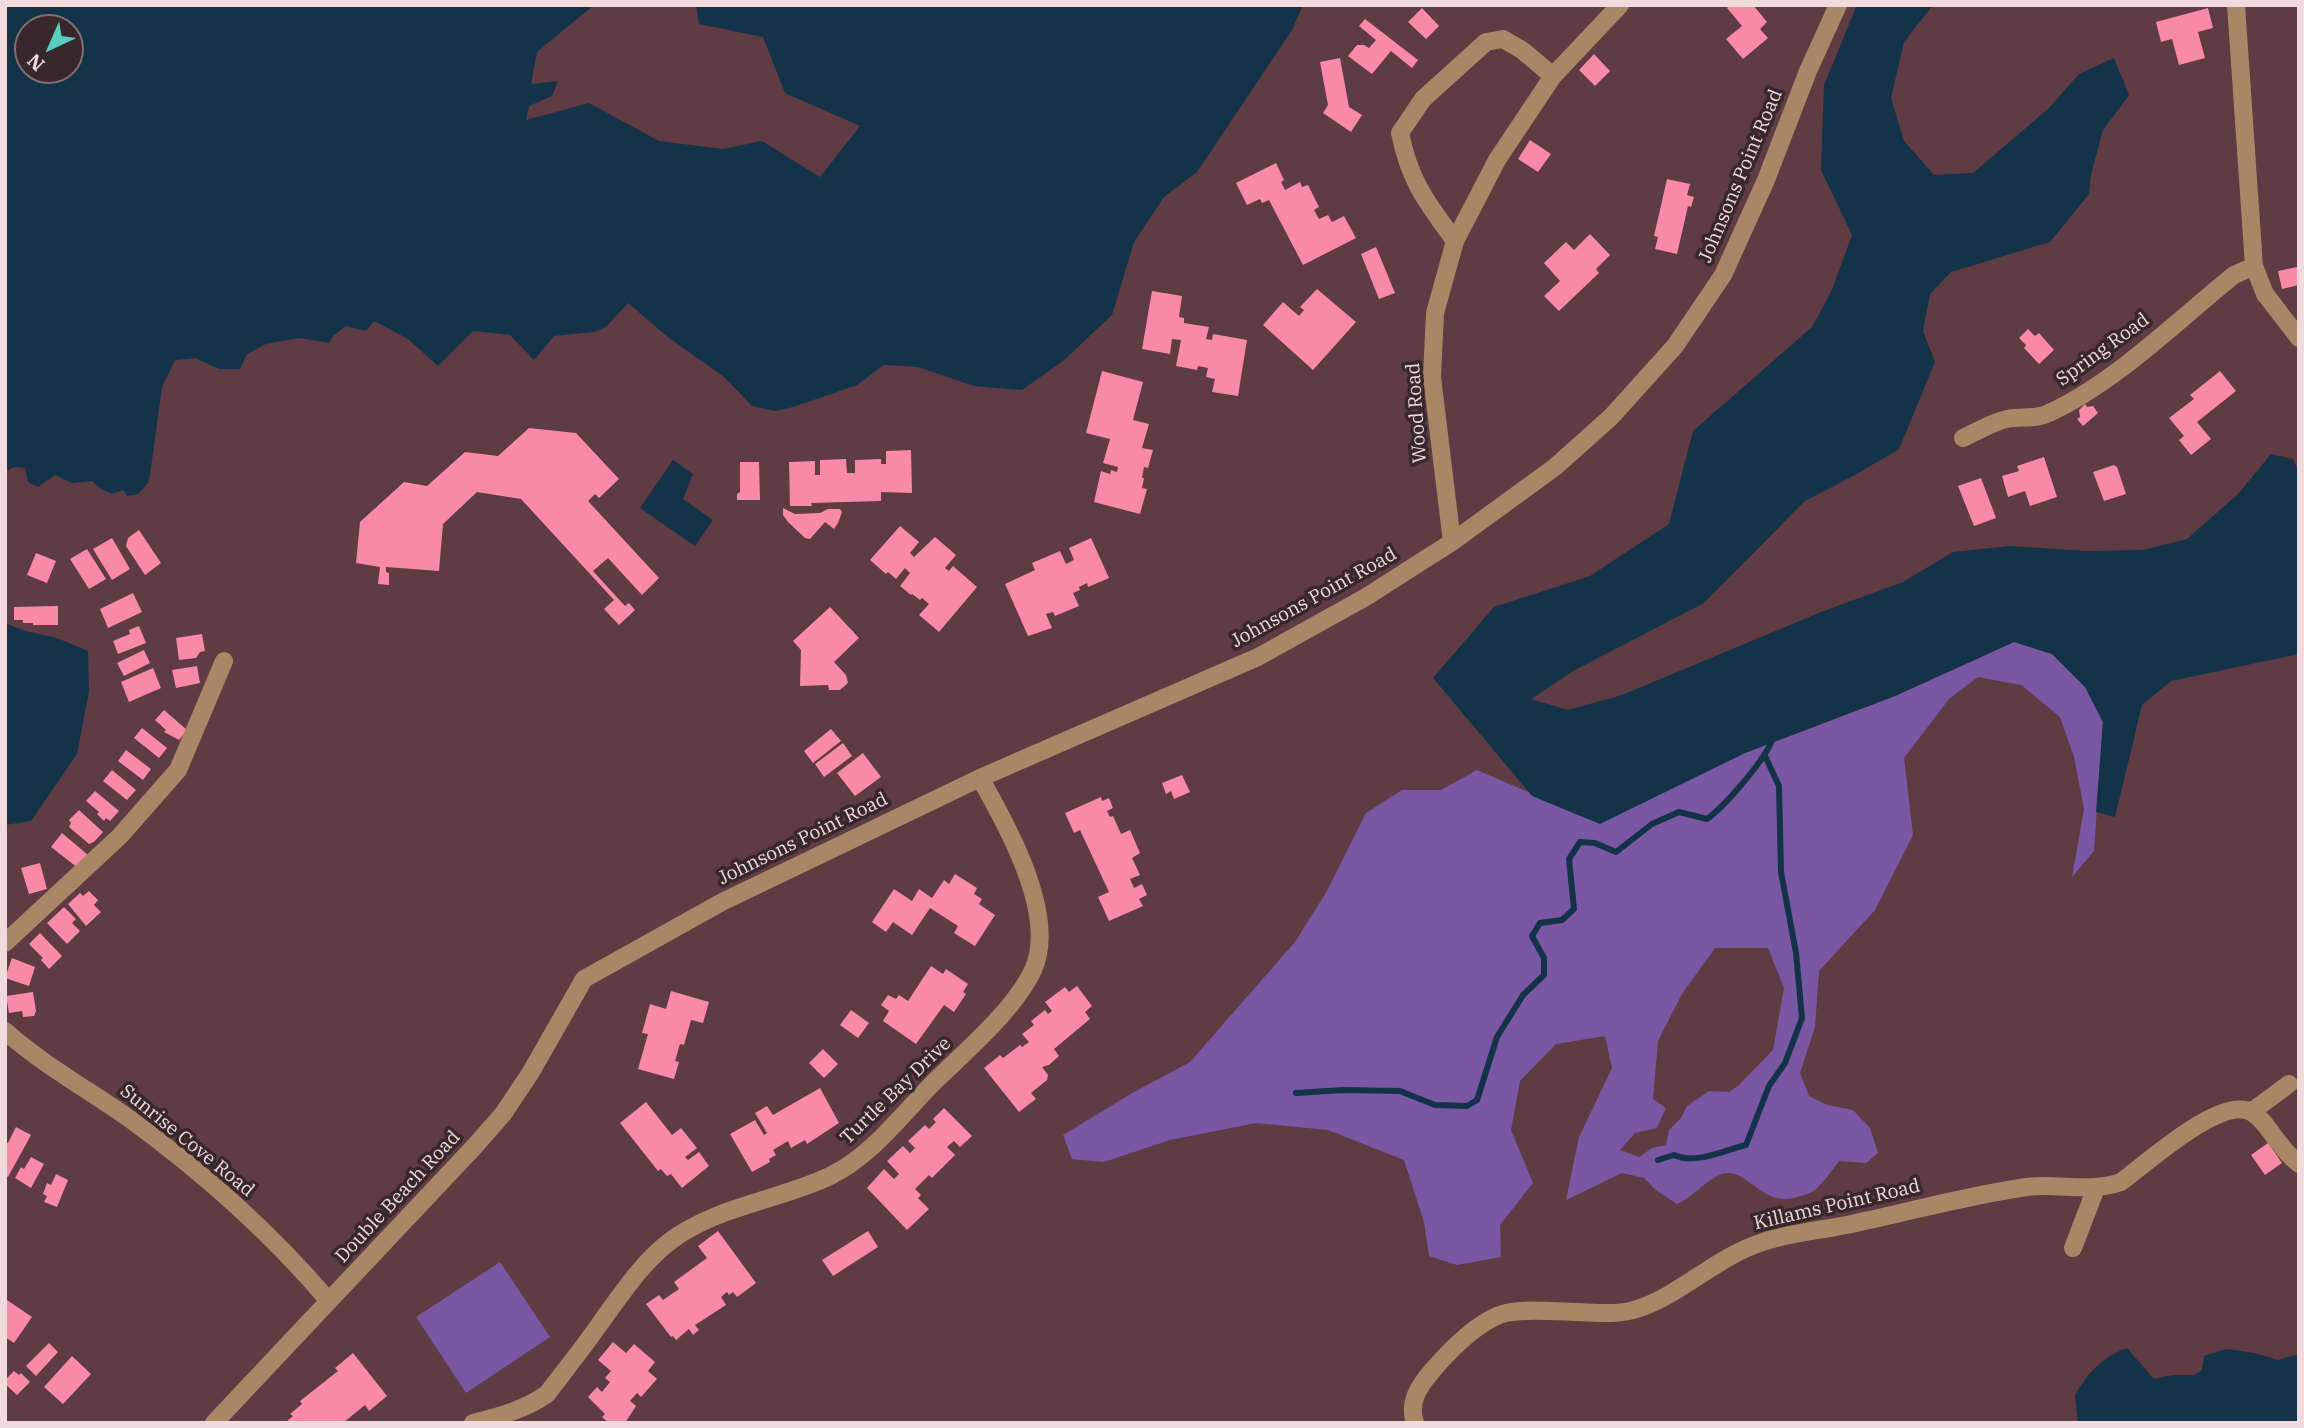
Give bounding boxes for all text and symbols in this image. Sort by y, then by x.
north arrow [14,14,84,84]
text: N [22,49,50,77]
street label: Johnsons Point Road [1694,86,1788,266]
street label: Spring Road [2052,309,2154,391]
street label: Wood Road [1402,362,1432,464]
street label: Johnsons Point Road [1227,543,1401,653]
street label: Johnsons Point Road [715,788,891,890]
street label: Turtle Bay Drive [836,1033,956,1149]
street label: Sunrise Cove Road [115,1080,259,1202]
street label: Double Beach Road [331,1126,465,1268]
street label: Killams Point Road [1752,1175,1922,1235]

